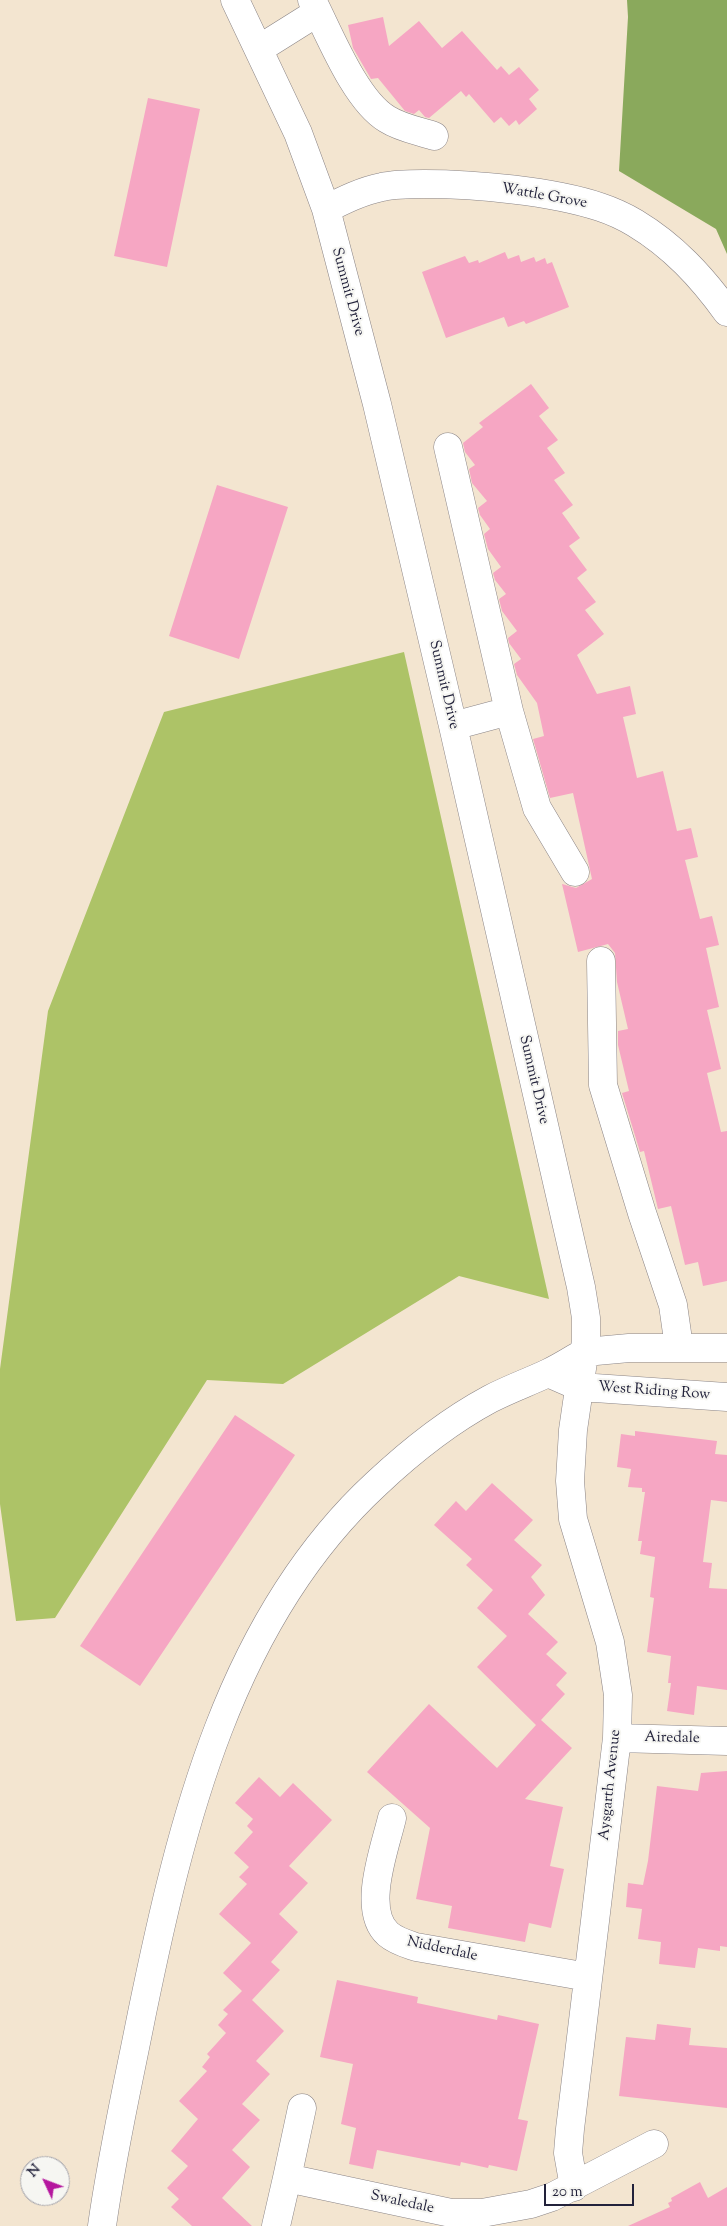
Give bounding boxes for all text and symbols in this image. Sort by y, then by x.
street label: Wattle Grove [500,181,588,213]
street label: Summit Drive [327,246,367,338]
street label: Summit Drive [424,639,462,731]
street label: Summit Drive [514,1034,552,1126]
street label: West Riding Row [597,1379,711,1405]
street label: Aysgarth Avenue [596,1729,626,1841]
street label: Airedale [644,1730,700,1748]
street label: Nidderdale [405,1934,479,1966]
north arrow [20,2156,70,2206]
text: N [24,2161,46,2182]
scale bar [547,2174,637,2206]
text: 20 m [552,2182,583,2203]
street label: Swaledale [369,2187,435,2219]

